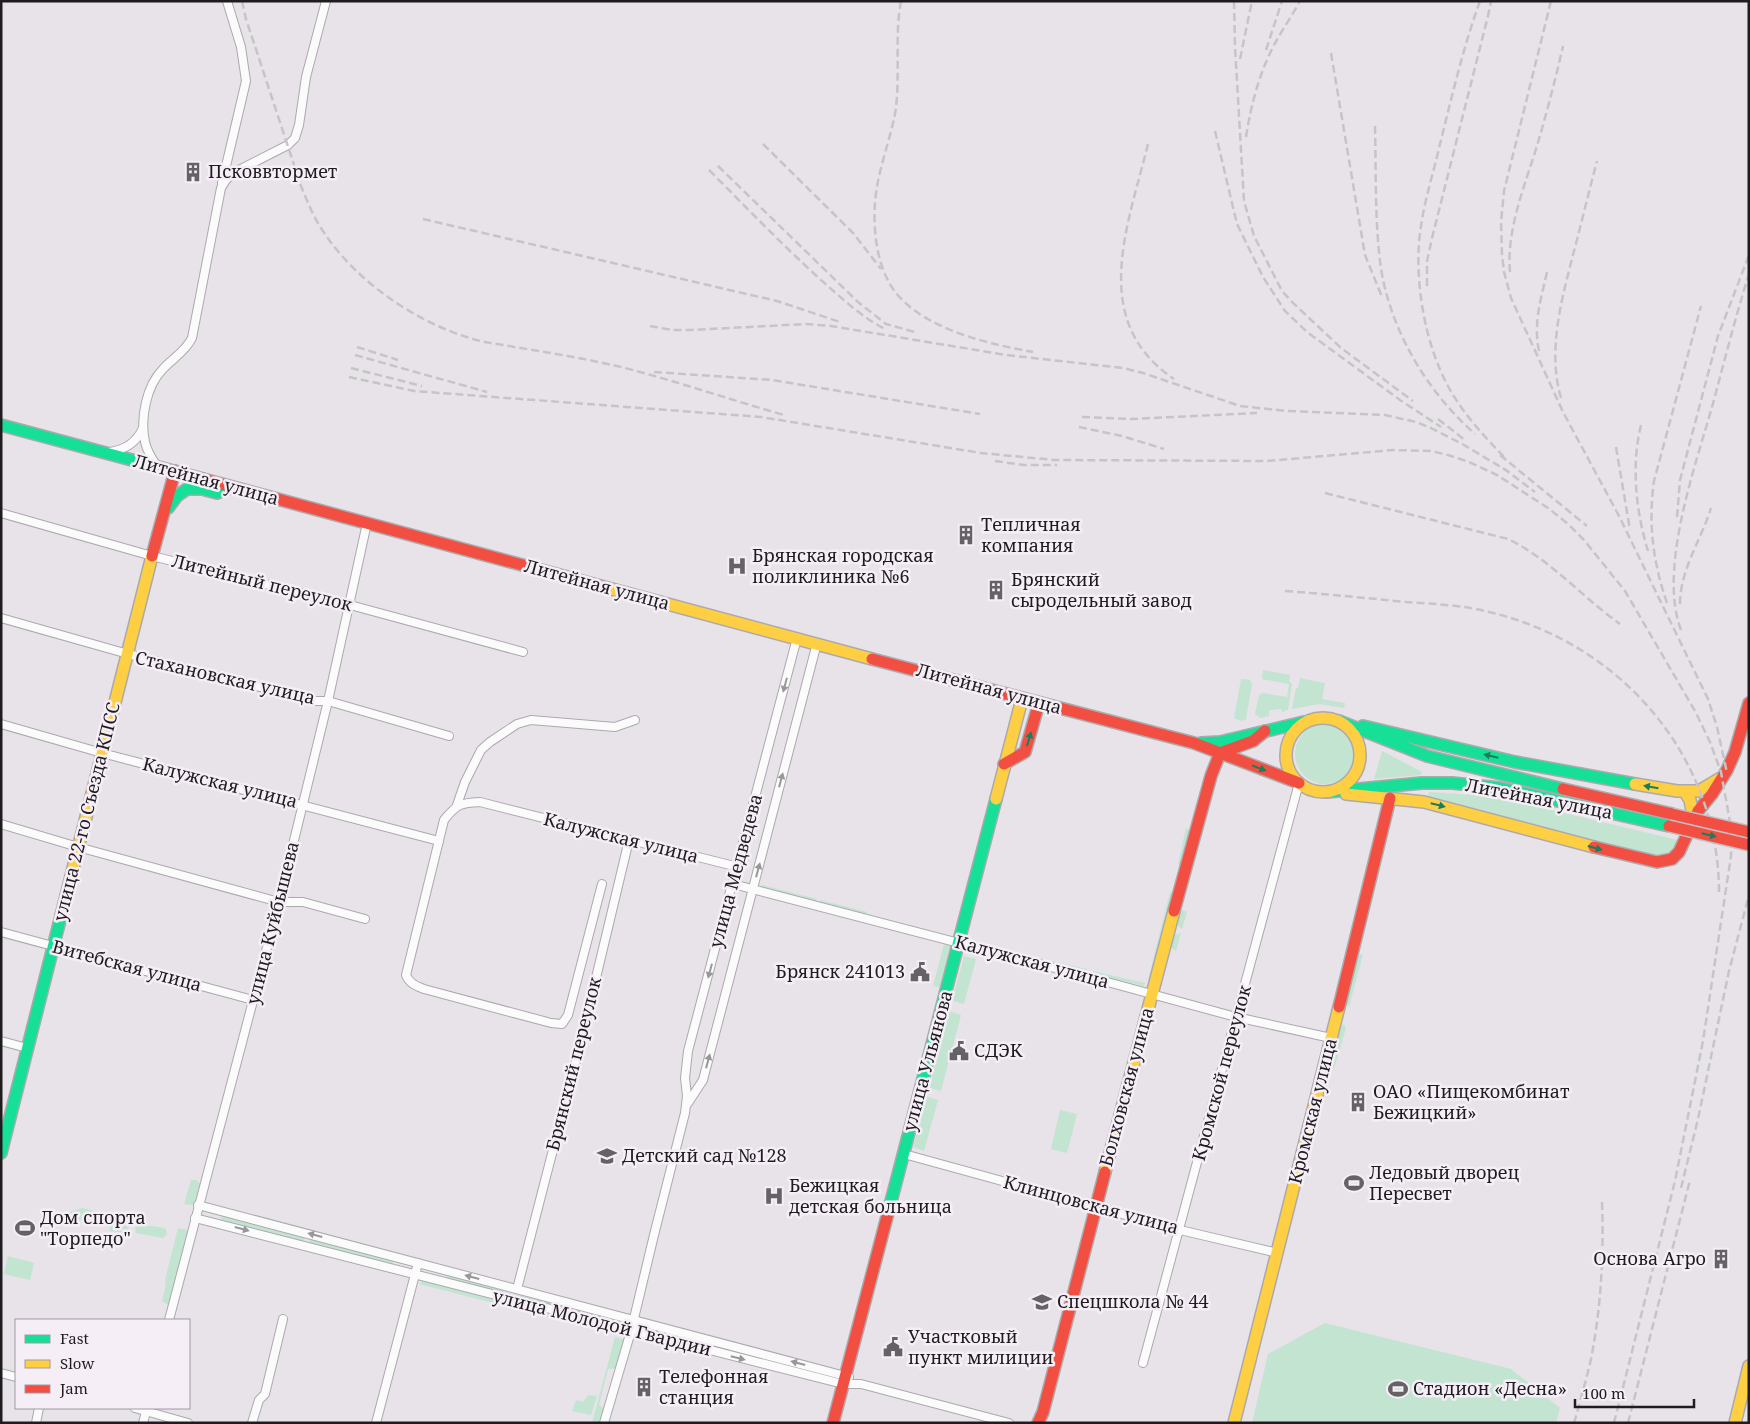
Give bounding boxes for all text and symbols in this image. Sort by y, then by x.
place label: Псковвтормет [208,159,338,183]
building icon: Псковвтормет [182,161,204,183]
street label: Литейная улица [131,448,282,510]
place label: Тепличная компания [981,512,1081,557]
building icon: Тепличная компания [955,524,977,546]
place label: Брянская городская поликлиника №6 [752,543,934,588]
street label: Литейный переулок [169,548,355,616]
street label: Литейная улица [522,553,673,615]
hospital icon: Брянская городская поликлиника №6 [726,555,748,577]
place label: Брянский сыродельный завод [1011,567,1192,612]
building icon: Брянский сыродельный завод [985,579,1007,601]
street label: Стахановская улица [133,645,318,709]
street label: Литейная улица [914,657,1065,719]
one-way arrow [781,678,789,693]
street label: улица 22-го Съезда КПСС [47,700,125,924]
one-way arrow [1025,732,1033,747]
street label: Калужская улица [140,751,300,813]
one-way arrow [1484,752,1499,760]
one-way arrow [1252,765,1267,772]
street label: Литейная улица [1464,772,1615,824]
one-way arrow [777,773,785,788]
one-way arrow [1643,783,1659,791]
street label: улица Медведева [703,791,767,951]
one-way arrow [1431,802,1446,810]
street label: Калужская улица [541,806,701,868]
one-way arrow [1702,831,1717,839]
street label: улица Куйбышева [240,839,304,1007]
one-way arrow [1587,844,1603,852]
one-way arrow [754,862,762,877]
street label: Калужская улица [952,929,1112,993]
street label: Витебская улица [50,934,205,997]
place label: Брянск 241013 [775,959,905,983]
public building icon: Брянск 241013 [909,961,931,983]
one-way arrow [705,964,713,979]
street label: Брянский переулок [540,974,606,1153]
street label: Кромской переулок [1186,982,1256,1163]
street label: улица Ульянова [897,987,957,1134]
street label: Болховская улица [1093,1005,1159,1169]
street label: Кромская улица [1282,1035,1342,1186]
place label: СДЭК [974,1038,1023,1062]
public building icon: СДЭК [948,1040,970,1062]
one-way arrow [704,1054,712,1069]
place label: ОАО «Пищекомбинат Бежицкий» [1373,1079,1570,1124]
building icon: ОАО «Пищекомбинат Бежицкий» [1347,1091,1369,1113]
place label: Детский сад №128 [622,1143,787,1167]
school or university icon: Детский сад №128 [596,1145,618,1167]
place label: Ледовый дворец Пересвет [1369,1160,1519,1205]
street label: Клинцовская улица [1001,1169,1182,1239]
sports icon: Ледовый дворец Пересвет [1343,1172,1365,1194]
place label: Бежицкая детская больница [789,1173,952,1218]
hospital icon: Бежицкая детская больница [763,1185,785,1207]
place label: Дом спорта "Торпедо" [40,1205,146,1250]
sports icon: Дом спорта "Торпедо" [14,1217,36,1239]
one-way arrow [235,1225,250,1233]
one-way arrow [307,1231,322,1239]
place label: Основа Агро [1593,1246,1706,1270]
building icon: Основа Агро [1710,1248,1732,1270]
one-way arrow [464,1273,480,1281]
street label: улица Молодой Гвардии [490,1283,714,1361]
place label: Спецшкола № 44 [1057,1289,1209,1313]
school or university icon: Спецшкола № 44 [1031,1291,1053,1313]
legend [15,1319,190,1409]
place label: Участковый пункт милиции [908,1324,1053,1369]
text: Fast [60,1328,89,1348]
public building icon: Участковый пункт милиции [882,1336,904,1358]
text: Slow [60,1353,94,1373]
one-way arrow [731,1354,746,1362]
one-way arrow [791,1359,806,1367]
place label: Телефонная станция [659,1364,769,1409]
building icon: Телефонная станция [633,1376,655,1398]
place label: Стадион «Десна» [1413,1376,1567,1400]
scale bar [1575,1376,1694,1408]
text: Jam [59,1378,88,1398]
sports icon: Стадион «Десна» [1387,1378,1409,1400]
text: 100 m [1582,1383,1625,1403]

